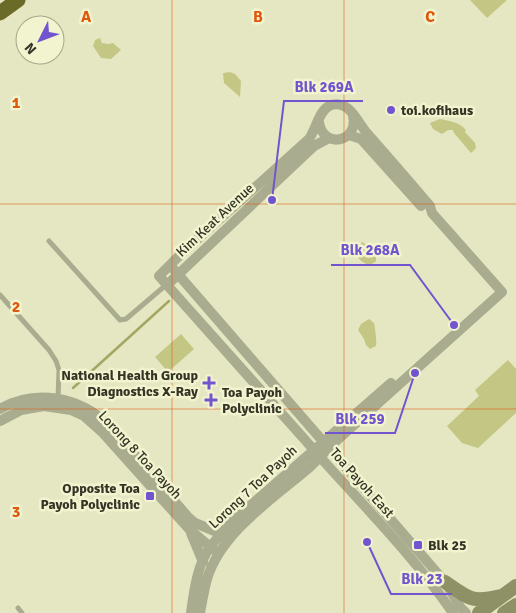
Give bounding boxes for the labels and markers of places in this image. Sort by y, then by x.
callout: Blk 269A [284,71,363,101]
place label: toi.kofihaus [400,102,473,119]
marker: toi.kofihaus [385,104,397,116]
callout: Blk 268A [331,235,410,265]
place label: National Health Group Diagnostics X-Ray [61,367,198,400]
marker: National Health Group Diagnostics X-Ray [202,376,216,390]
place label: Toa Payoh Polyclinic [222,384,283,417]
marker: Toa Payoh Polyclinic [204,393,218,407]
callout: Blk 259 [325,403,395,433]
place label: Opposite Toa Payoh Polyclinic [41,480,140,513]
marker: Opposite Toa Payoh Polyclinic [144,490,156,502]
place label: Blk 25 [428,537,467,554]
marker: Blk 25 [412,539,424,551]
callout: Blk 23 [391,564,452,594]

